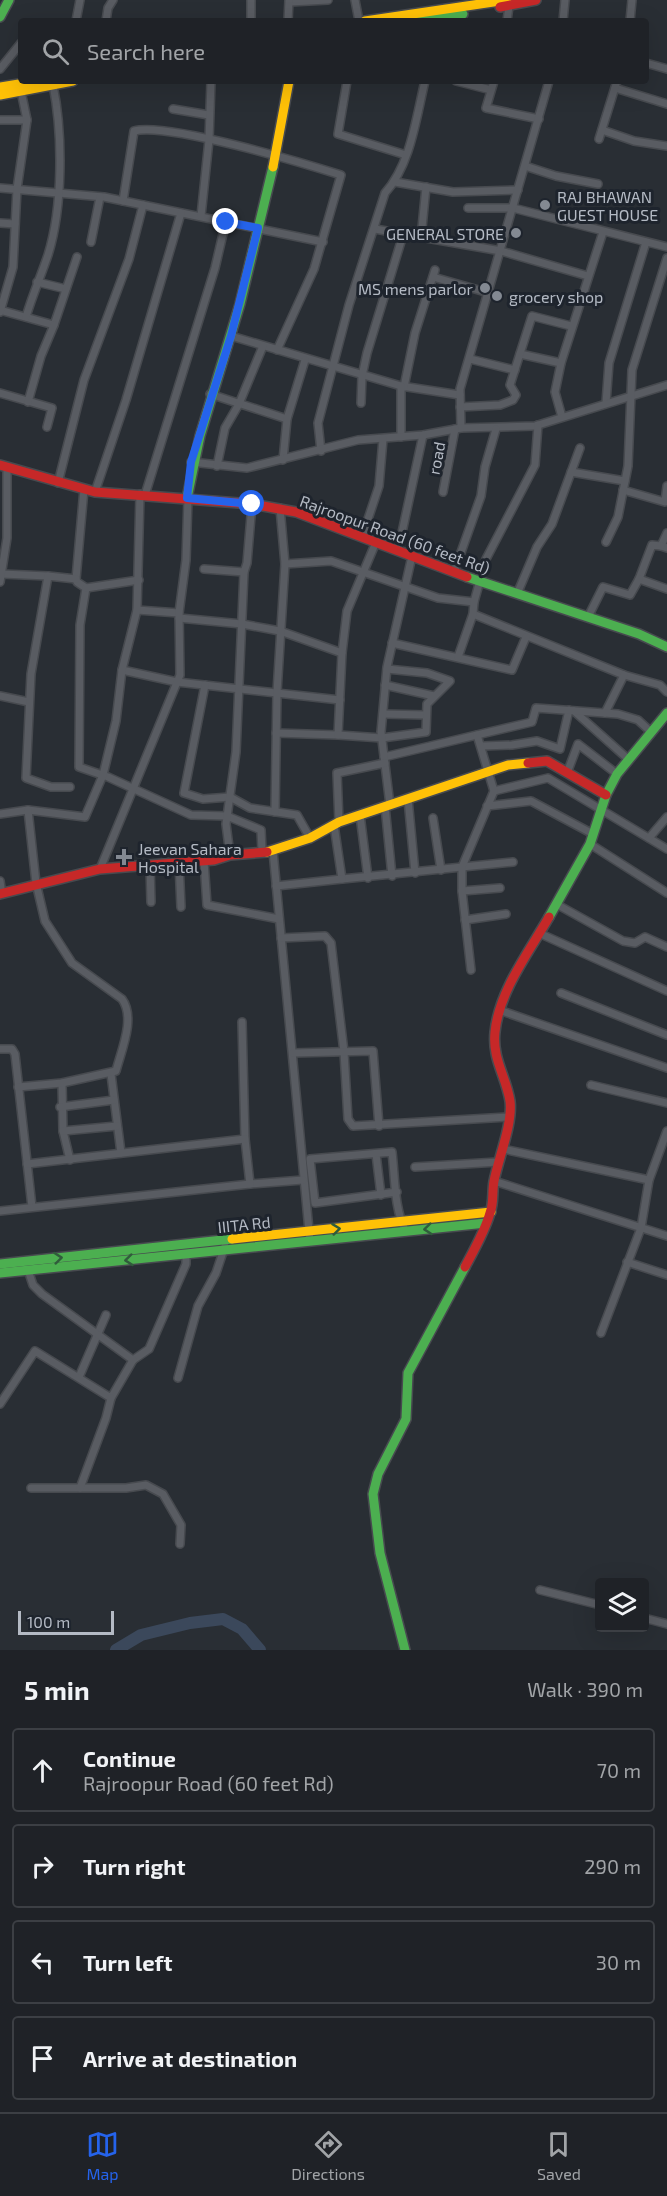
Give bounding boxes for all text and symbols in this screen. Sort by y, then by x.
search box [18,18,649,84]
icon: search [39,35,72,68]
text: Search here [87,38,205,64]
place label: RAJ BHAWAN GUEST HOUSE [557,187,658,224]
marker: RAJ BHAWAN GUEST HOUSE [538,198,552,212]
route end [212,208,238,234]
place label: GENERAL STORE [386,224,504,243]
marker: GENERAL STORE [509,226,523,240]
place label: MS mens parlor [358,279,474,298]
marker: MS mens parlor [478,281,492,295]
place label: grocery shop [509,287,603,306]
marker: grocery shop [490,289,504,303]
street label: road [424,440,448,476]
route start [238,490,264,516]
street label: Rajroopur Road (60 feet Rd) [297,491,493,578]
place label: Jeevan Sahara Hospital [138,839,242,876]
marker: Jeevan Sahara Hospital [115,848,133,866]
street label: IIITA Rd [217,1212,271,1236]
one-way arrow [423,1222,432,1235]
one-way arrow [331,1223,340,1236]
one-way arrow [54,1252,63,1265]
one-way arrow [125,1253,134,1266]
map controls [595,1578,649,1632]
button: layers [595,1578,649,1632]
scale bar [18,1608,114,1636]
text: 100 m [27,1612,70,1631]
text: 5 min [24,1674,90,1705]
text: Walk · 390 m [527,1677,643,1701]
text: Continue [83,1745,176,1771]
icon: ahead [26,1754,59,1787]
text: 70 m [597,1758,641,1782]
text: Rajroopur Road (60 feet Rd) [83,1771,334,1795]
icon: right [26,1850,59,1883]
text: Turn right [83,1853,185,1879]
text: 290 m [584,1854,641,1878]
icon: left [26,1946,59,1979]
text: Turn left [83,1949,172,1975]
text: 30 m [596,1950,641,1974]
icon: arrive [26,2042,59,2075]
text: Arrive at destination [83,2045,297,2071]
tab: Map [86,2128,119,2183]
tab: Directions [291,2128,365,2183]
tab: Saved [537,2128,581,2183]

